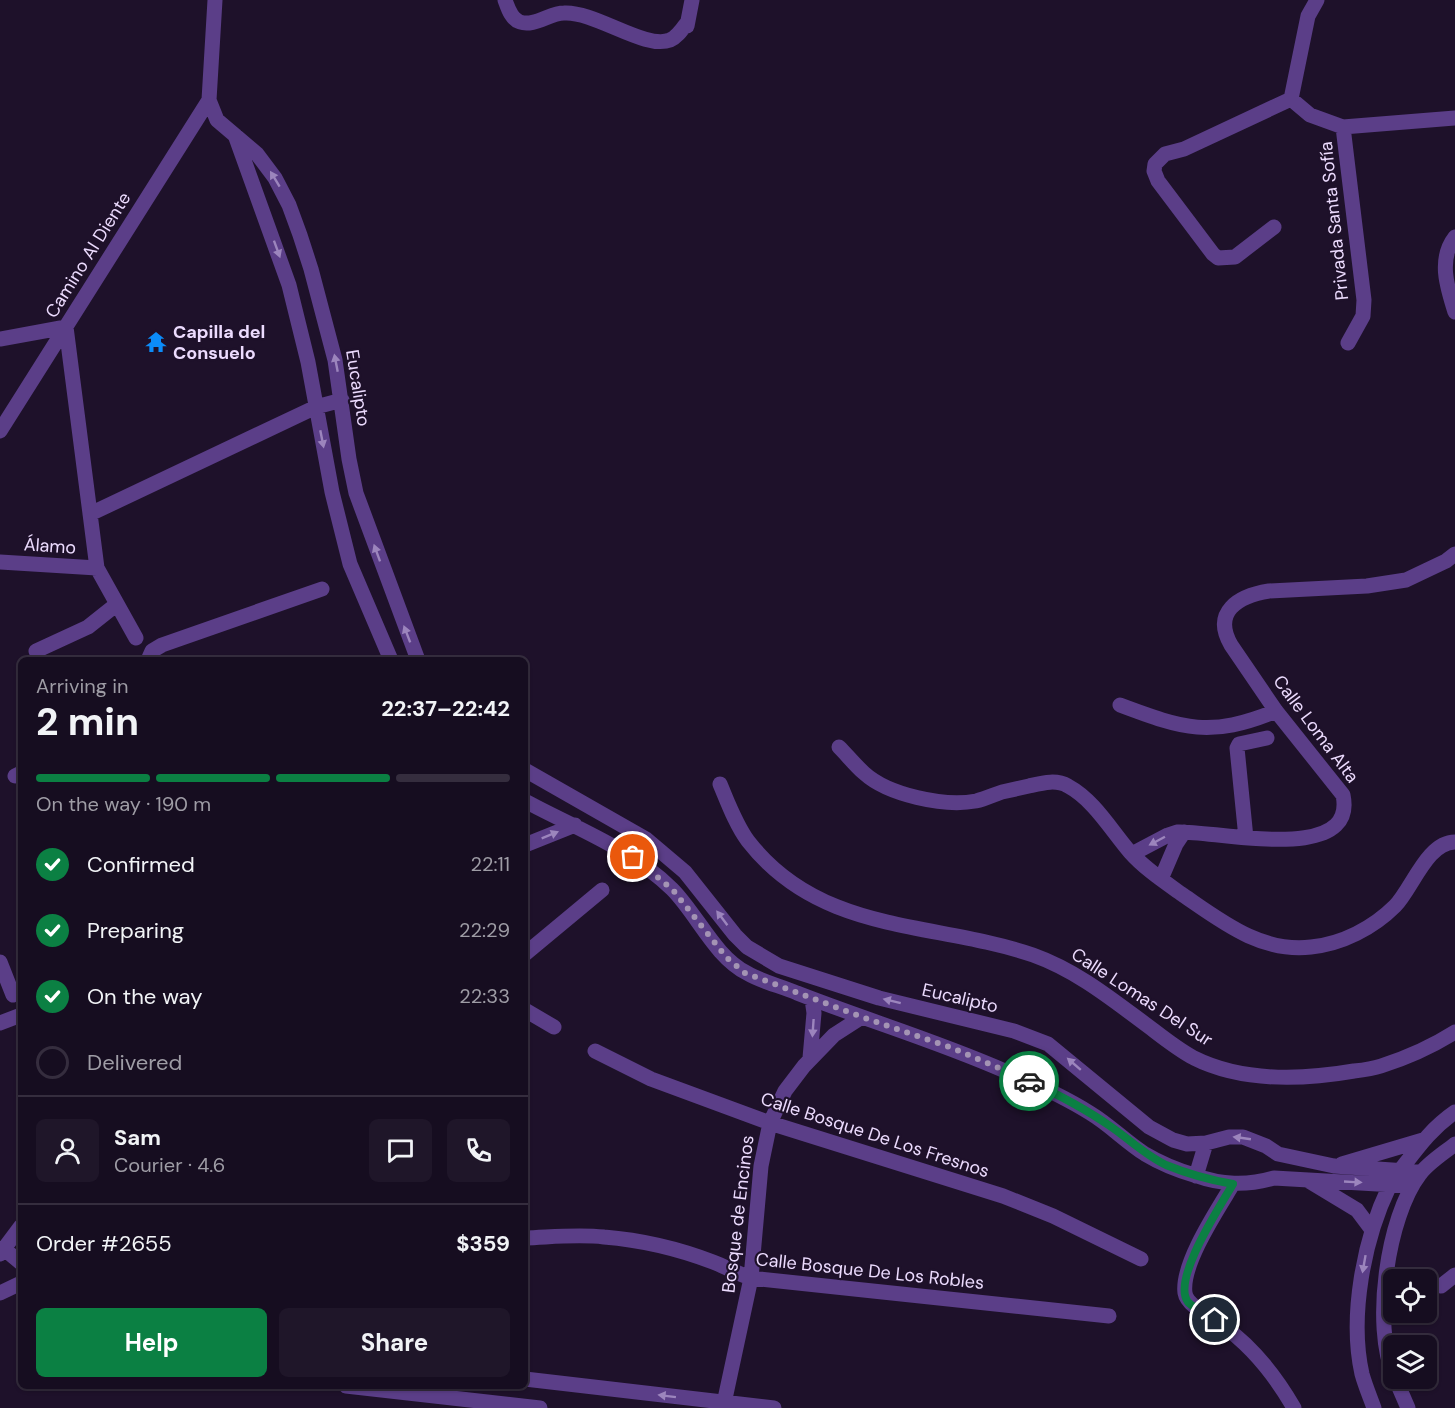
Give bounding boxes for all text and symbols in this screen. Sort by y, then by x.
street label: Privada Santa Sofía [1314,141,1354,301]
one-way arrow [269,171,280,187]
street label: Camino Al Diente [40,188,136,322]
one-way arrow [273,241,283,259]
place label: Capilla del Consuelo [173,320,265,365]
temple icon: Capilla del Consuelo [144,330,168,354]
street label: Eucalipto [340,348,376,428]
one-way arrow [331,353,340,372]
one-way arrow [318,430,327,449]
street label: Álamo [23,532,77,560]
one-way arrow [372,544,381,562]
one-way arrow [402,625,412,643]
street label: Calle Loma Alta [1268,670,1364,788]
text: Arriving in [36,673,128,699]
text: 22:37–22:42 [381,694,510,723]
text: 2 min [36,696,139,747]
text: On the way · 190 m [36,791,211,817]
one-way arrow [541,830,559,839]
pin [607,831,658,882]
one-way arrow [1149,836,1166,845]
icon: bag [616,840,649,873]
icon: check [36,848,69,881]
text: Confirmed [87,850,195,879]
text: 22:11 [470,851,510,877]
one-way arrow [716,910,728,925]
icon: check [36,914,69,947]
text: Preparing [87,916,184,945]
text: 22:29 [459,917,510,943]
street label: Calle Lomas Del Sur [1067,942,1218,1052]
street label: Eucalipto [920,978,1000,1018]
icon: check [36,980,69,1013]
text: On the way [87,982,202,1011]
text: 22:33 [459,983,510,1009]
one-way arrow [883,996,902,1006]
one-way arrow [808,1019,818,1038]
text: Delivered [87,1048,182,1077]
courier [999,1051,1059,1111]
one-way arrow [1066,1058,1082,1071]
icon: car [1013,1065,1046,1098]
street label: Calle Bosque De Los Fresnos [758,1087,992,1183]
button: person [36,1119,99,1182]
button: chat [369,1119,432,1182]
button: phone [447,1119,510,1182]
text: Sam [114,1123,161,1152]
street label: Bosque de Encinos [716,1134,760,1294]
one-way arrow [1232,1134,1251,1143]
text: Courier · 4.6 [114,1152,225,1178]
one-way arrow [1344,1177,1363,1186]
text: Order #2655 [36,1229,172,1258]
text: $359 [456,1229,510,1258]
street label: Calle Bosque De Los Robles [755,1247,985,1295]
one-way arrow [1359,1254,1368,1273]
map controls [1383,1269,1437,1389]
button: locate [1383,1269,1437,1323]
pin [1189,1294,1240,1345]
icon: home [1198,1303,1231,1336]
button: Help [36,1308,267,1377]
button: Share [279,1308,510,1377]
button: layers [1383,1335,1437,1389]
one-way arrow [657,1391,676,1401]

